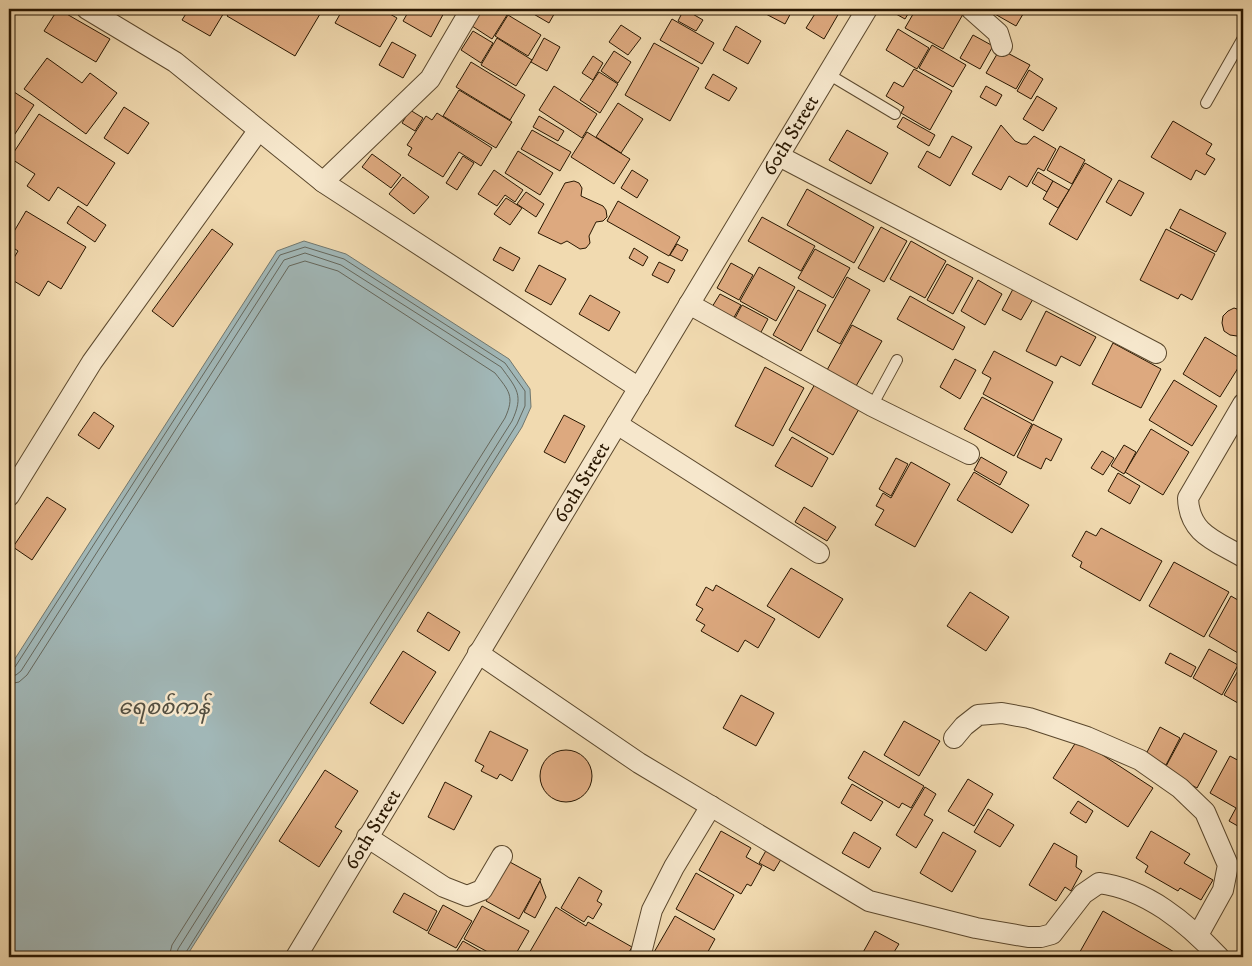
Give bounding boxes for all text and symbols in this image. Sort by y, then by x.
street label: 60th Street [757,91,825,180]
street label: 60th Street [548,438,616,527]
water label: ရေစစ်ကန် [118,692,213,724]
street label: 60th Street [339,784,407,874]

